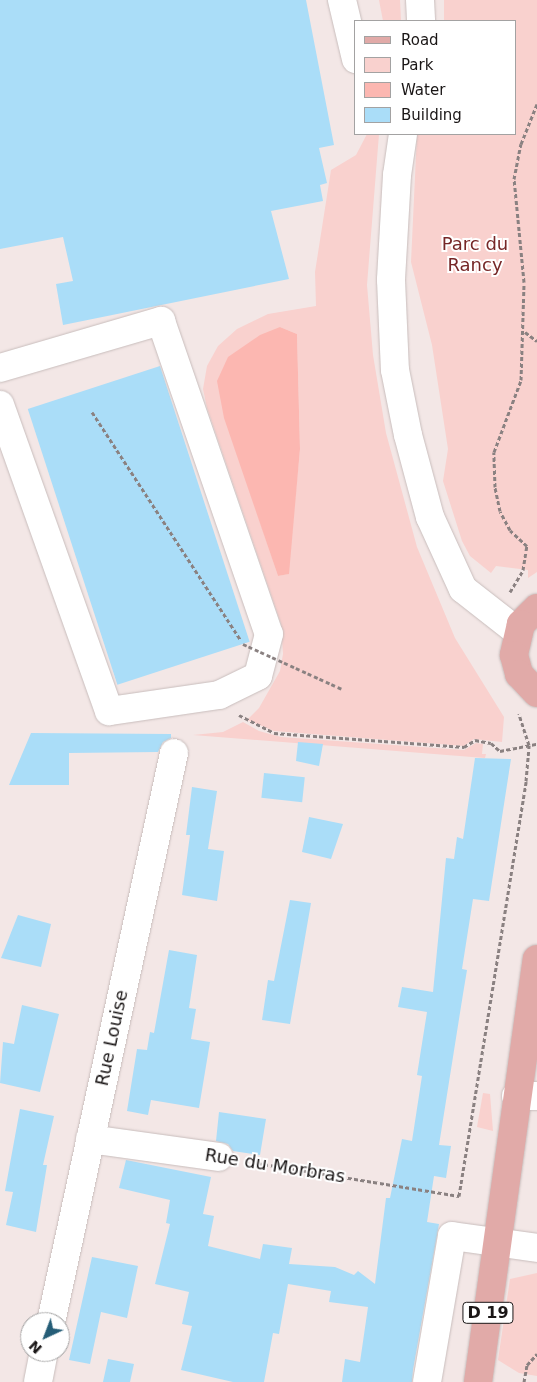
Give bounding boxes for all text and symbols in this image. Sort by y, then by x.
legend [354,20,517,135]
text: Road [401,31,439,49]
text: Park [401,56,433,74]
text: Water [401,81,445,99]
text: Building [401,106,462,124]
park label: Parc du Rancy [442,234,508,276]
street label: Rue Louise [91,988,133,1088]
street label: Rue du Morbras [203,1144,347,1188]
road number: D 19 [462,1300,514,1326]
north arrow [20,1312,70,1362]
text: N [26,1337,45,1357]

